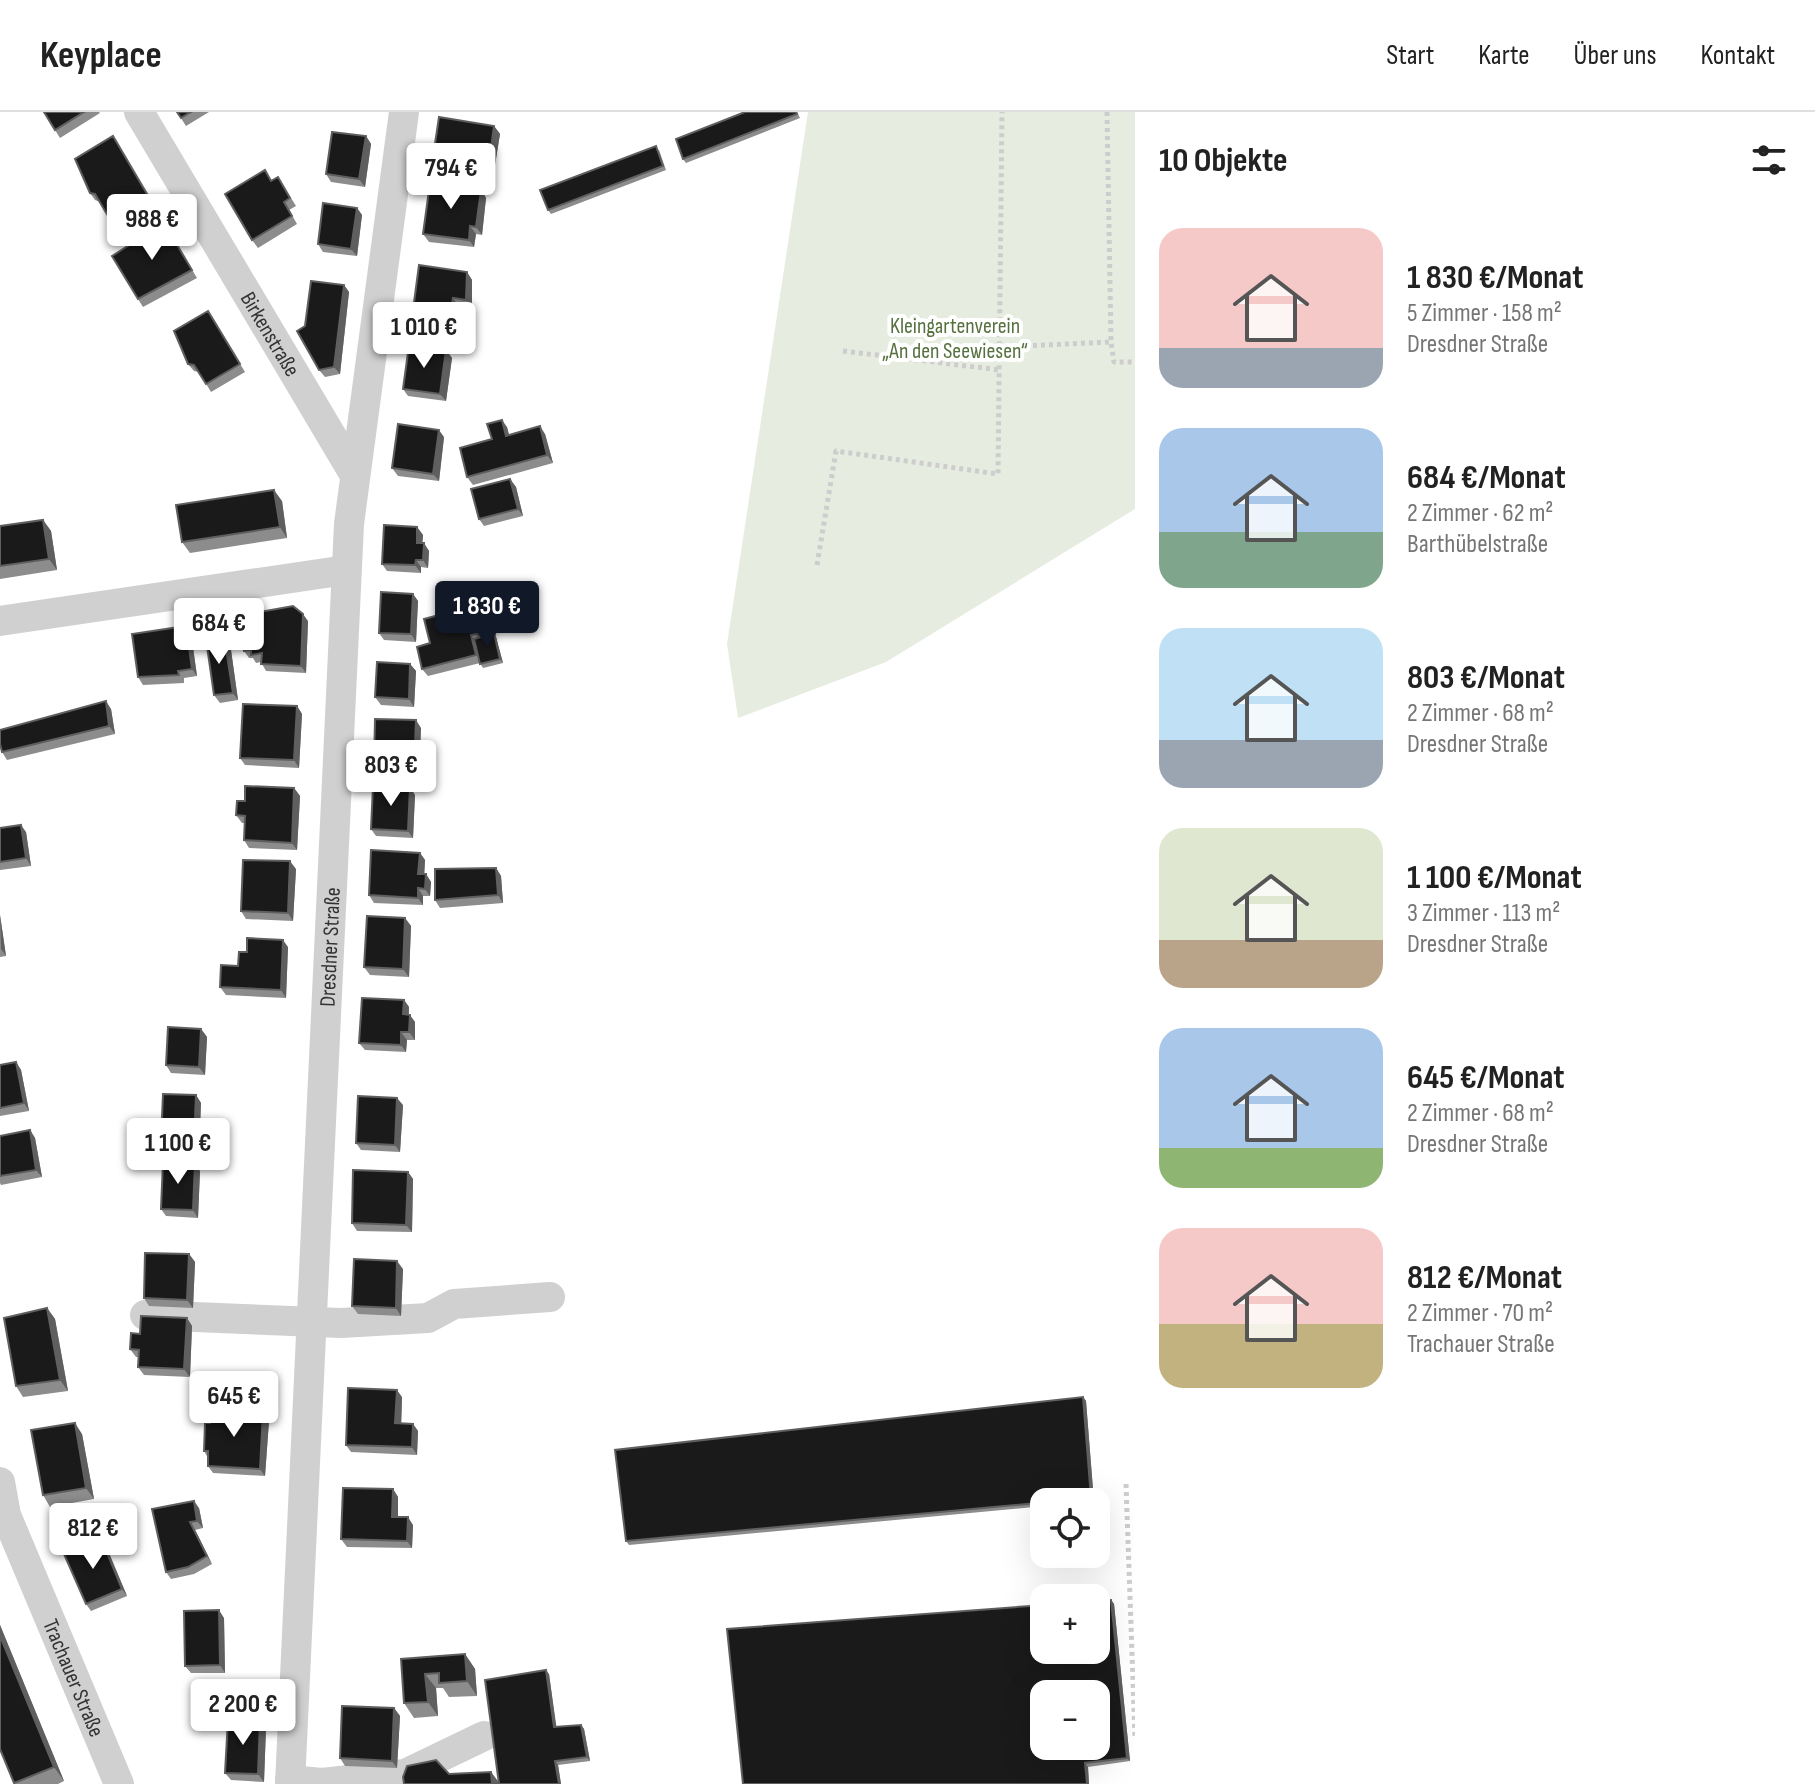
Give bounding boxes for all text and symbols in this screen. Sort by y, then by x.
text: Keyplace [40,33,162,78]
text: Start [1386,39,1434,72]
text: Karte [1478,39,1530,72]
text: Über uns [1574,39,1657,72]
text: Kontakt [1701,39,1775,72]
icon: filters [1747,138,1791,182]
text: 10 Objekte [1159,140,1288,181]
pin: 794 € [395,143,507,211]
text: 794 € [424,153,478,184]
pin: 988 € [96,194,208,262]
text: 988 € [125,204,179,235]
text: 1 830 €/Monat [1407,257,1583,298]
icon: home [1223,260,1319,356]
street label: Birkenstraße [234,287,305,382]
text: 5 Zimmer · 158 m² [1407,298,1562,329]
pin: 1 010 € [350,302,498,370]
text: 1 010 € [391,312,457,343]
park label: Kleingartenverein „An den Seewiesen“ [882,313,1028,365]
text: Dresdner Straße [1407,329,1548,360]
text: 684 €/Monat [1407,457,1566,498]
icon: home [1223,460,1319,556]
text: 2 Zimmer · 62 m² [1407,498,1553,529]
text: Barthübelstraße [1407,529,1548,560]
pin: 1 830 € [413,581,561,649]
text: 1 830 € [453,591,521,622]
pin: 684 € [163,598,275,666]
text: 684 € [192,608,246,639]
text: 803 €/Monat [1407,657,1565,698]
icon: home [1223,660,1319,756]
text: 2 Zimmer · 68 m² [1407,698,1554,729]
text: Dresdner Straße [1407,729,1548,760]
pin: 803 € [335,740,447,808]
text: 803 € [364,750,418,781]
text: 1 100 €/Monat [1407,857,1582,898]
icon: home [1223,860,1319,956]
street label: Dresdner Straße [314,887,347,1007]
text: 3 Zimmer · 113 m² [1407,898,1560,929]
text: Dresdner Straße [1407,929,1548,960]
text: 645 €/Monat [1407,1057,1565,1098]
icon: home [1223,1060,1319,1156]
text: 2 Zimmer · 68 m² [1407,1098,1554,1129]
pin: 1 100 € [104,1118,252,1186]
text: 1 100 € [145,1128,211,1159]
text: Dresdner Straße [1407,1129,1548,1160]
text: 812 €/Monat [1407,1257,1562,1298]
icon: home [1223,1260,1319,1356]
text: 2 Zimmer · 70 m² [1407,1298,1553,1329]
text: Trachauer Straße [1407,1329,1555,1360]
pin: 645 € [178,1371,290,1439]
text: 645 € [207,1381,261,1412]
map controls [1030,1488,1110,1760]
button: locate [1030,1488,1110,1568]
pin: 812 € [37,1503,149,1571]
text: 812 € [67,1513,119,1544]
button: + [1030,1584,1110,1664]
street label: Trachauer Straße [36,1615,110,1741]
pin: 2 200 € [169,1679,317,1747]
button: − [1030,1680,1110,1760]
text: 2 200 € [209,1689,277,1720]

